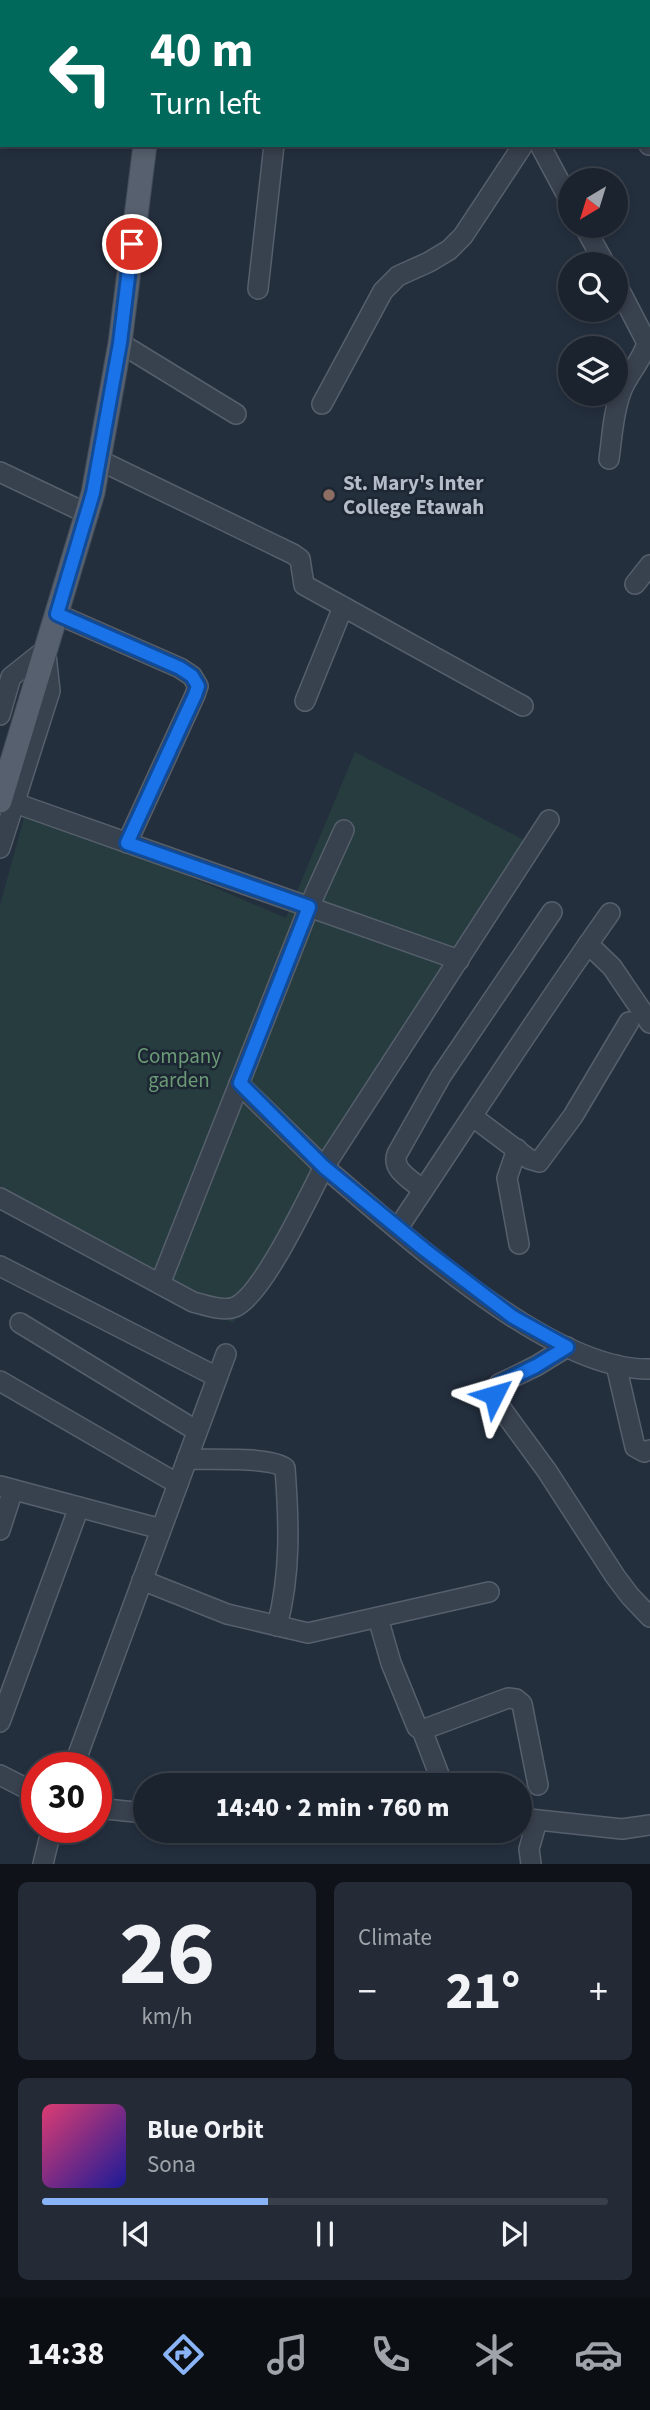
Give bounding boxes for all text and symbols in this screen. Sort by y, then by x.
text: 40 m [150,16,254,86]
icon: left [35,28,126,119]
text: Turn left [150,81,261,127]
north arrow [558,168,628,238]
map controls [558,168,628,406]
pin [102,214,162,274]
icon: arrive [113,225,151,263]
button: search [558,252,628,322]
button: layers [558,336,628,406]
place label: St. Mary's Inter College Etawah [343,468,484,522]
marker: St. Mary's Inter College Etawah [321,487,337,503]
park label: Company garden [137,1041,221,1095]
position arrow [457,1358,531,1432]
speed limit sign: 30 [21,1752,112,1843]
text: 14:40 · 2 min · 760 m [216,1789,449,1826]
text: 26 [119,1890,215,2019]
text: Climate [358,1921,432,1954]
text: 21° [446,1955,520,2029]
text: − [358,1965,377,2019]
text: + [589,1965,608,2019]
text: km/h [141,2000,193,2033]
text: Blue Orbit [147,2111,264,2148]
text: Sona [147,2148,196,2181]
icon: previous [117,2215,155,2253]
icon: pause [306,2215,344,2253]
icon: next [495,2215,533,2253]
icon: directions [159,2330,208,2379]
icon: music [263,2330,312,2379]
icon: phone [366,2330,415,2379]
icon: climate [470,2330,519,2379]
icon: car [574,2330,623,2379]
text: 14:38 [27,2331,105,2377]

